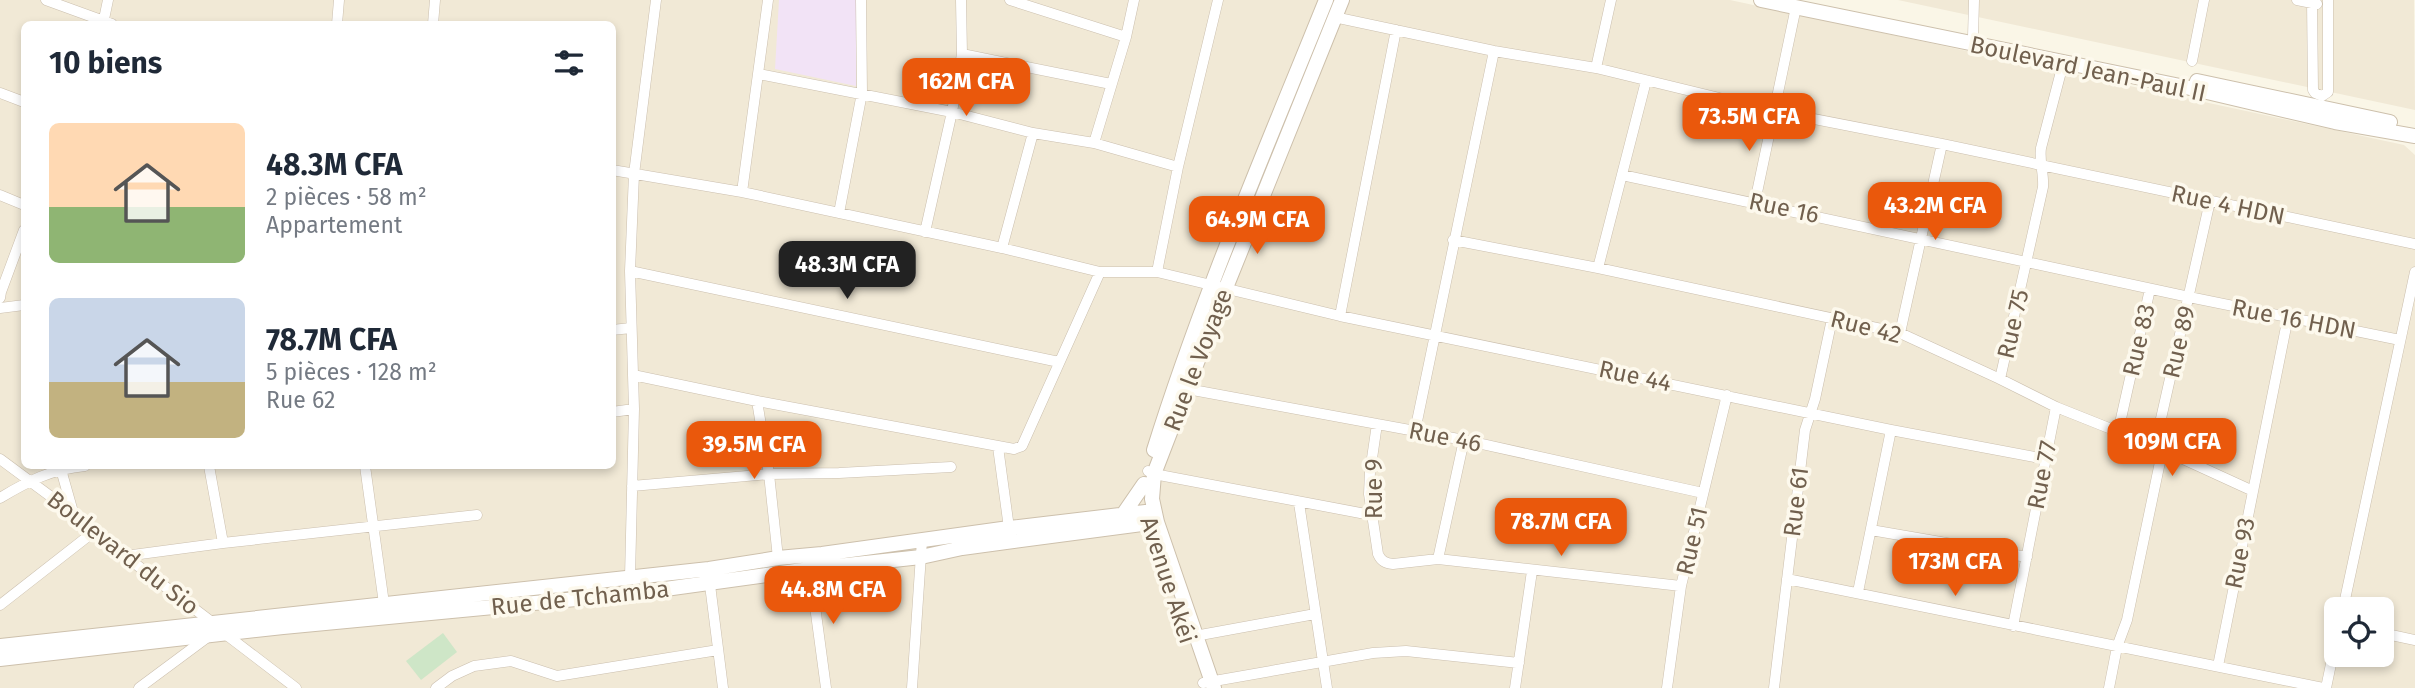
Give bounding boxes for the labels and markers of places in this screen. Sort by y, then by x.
pin: 162M CFA [894,58,1038,118]
pin: 73.5M CFA [1669,94,1829,153]
pin: 43.2M CFA [1855,182,2015,242]
pin: 64.9M CFA [1177,196,1337,256]
pin: 48.3M CFA [767,242,927,301]
pin: 109M CFA [2100,419,2244,478]
pin: 39.5M CFA [674,421,834,481]
pin: 78.7M CFA [1481,498,1641,558]
pin: 173M CFA [1883,538,2027,598]
pin: 44.8M CFA [753,566,913,626]

